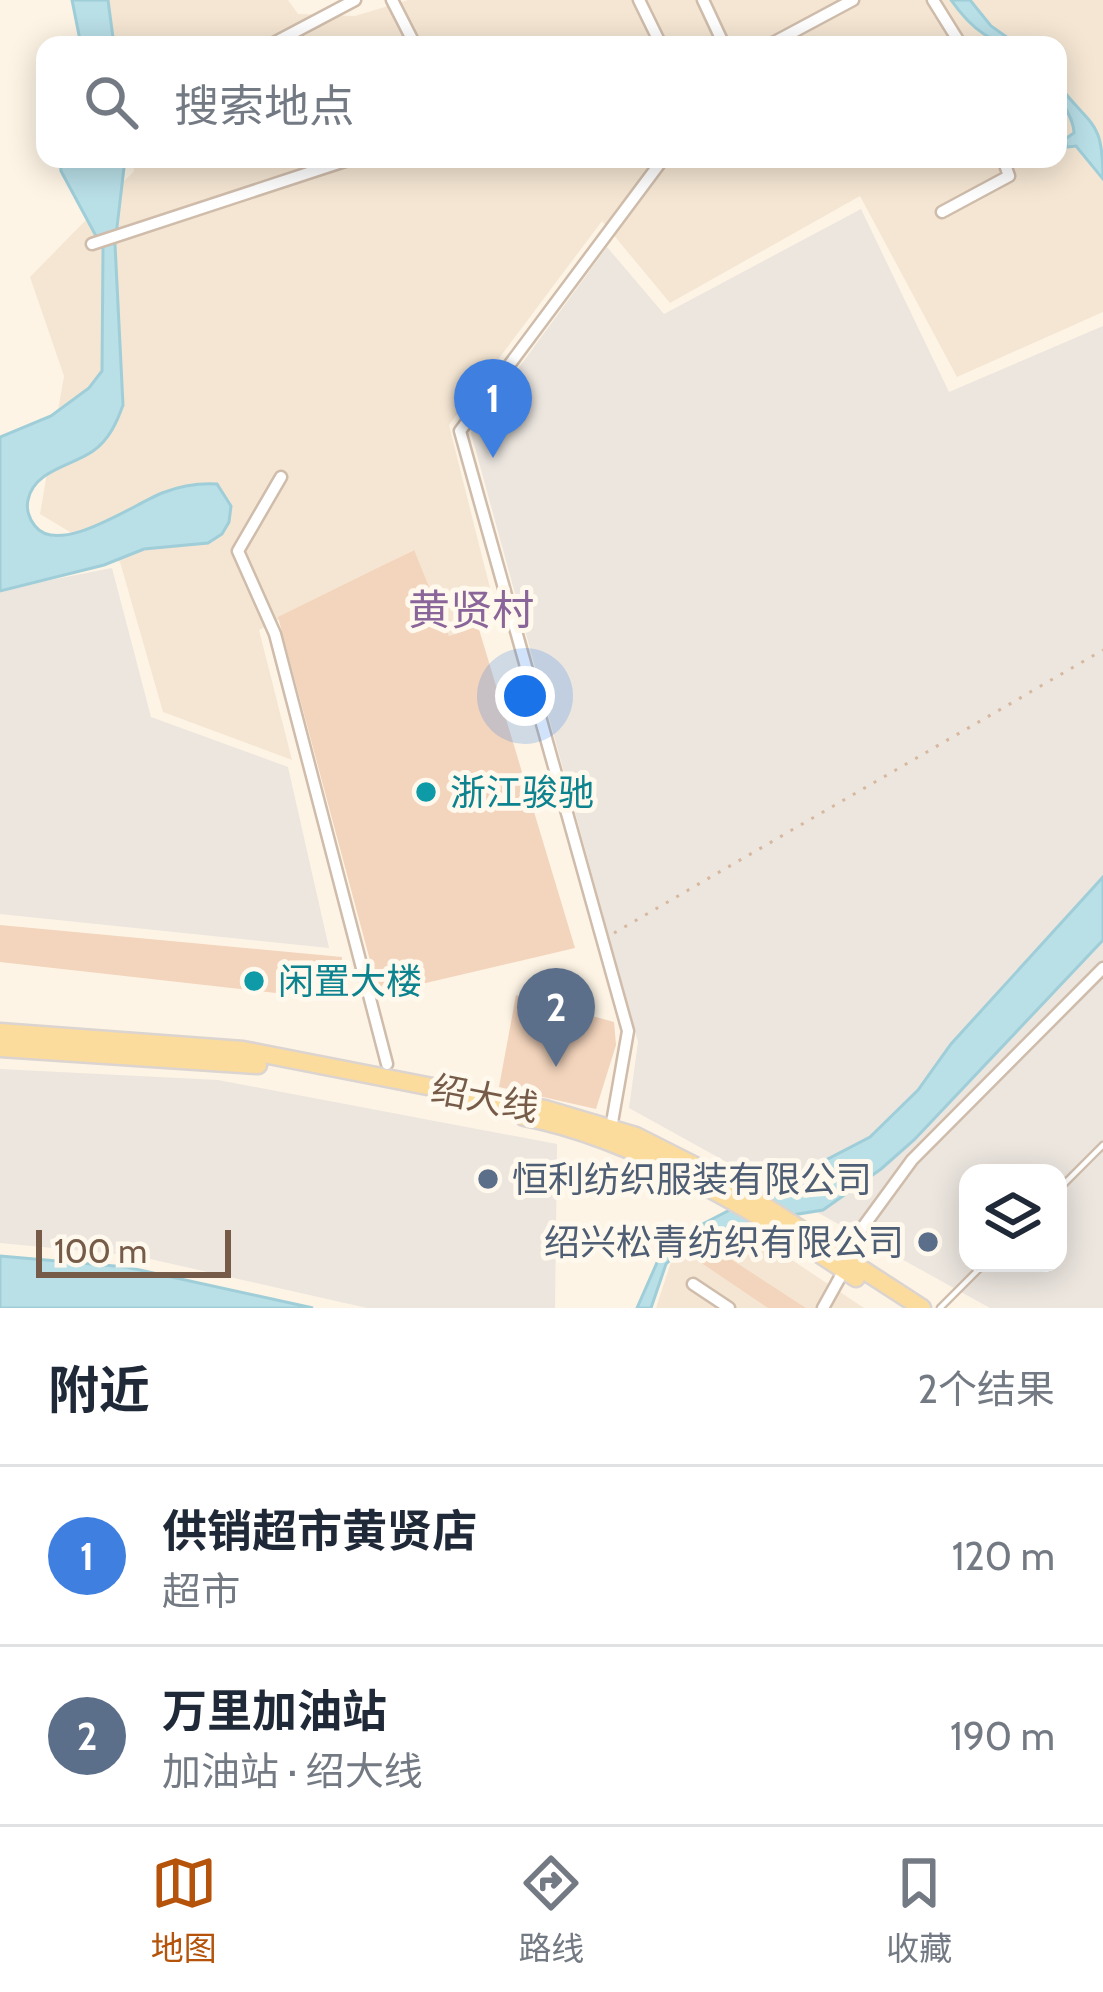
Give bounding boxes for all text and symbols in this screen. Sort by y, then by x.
search box [36,36,1067,168]
icon: search [78,69,144,135]
text: 搜索地点 [174,79,354,133]
pin: 1 [454,359,532,458]
district label: 黄贤村 [408,584,534,636]
your location [495,666,555,726]
place label: 浙江骏驰 [450,770,594,814]
marker: 浙江骏驰 [413,779,439,805]
place label: 闲置大楼 [278,959,422,1003]
marker: 闲置大楼 [241,968,267,994]
pin: 2 [517,968,595,1067]
street label: 绍大线 [428,1066,542,1130]
place label: 恒利纺织服装有限公司 [512,1157,872,1201]
map controls [959,1164,1067,1272]
button: layers [959,1164,1067,1272]
marker: 恒利纺织服装有限公司 [475,1166,501,1192]
place label: 绍兴松青纺织有限公司 [544,1220,904,1264]
scale bar [36,1224,231,1277]
marker: 绍兴松青纺织有限公司 [915,1229,941,1255]
text: 100 m [54,1231,147,1271]
text: 附近 [48,1359,150,1421]
text: 2个结果 [918,1365,1055,1413]
text: 供销超市黄贤店 [162,1504,477,1558]
text: 1 [80,1532,94,1580]
text: 120 m [952,1532,1055,1580]
text: 超市 [162,1567,240,1615]
text: 万里加油站 [162,1684,387,1738]
text: 2 [77,1712,97,1760]
text: 190 m [950,1712,1055,1760]
text: 加油站 · 绍大线 [162,1747,423,1795]
tab: 地图 [151,1850,217,1970]
tab: 路线 [518,1850,584,1970]
tab: 收藏 [886,1850,952,1970]

